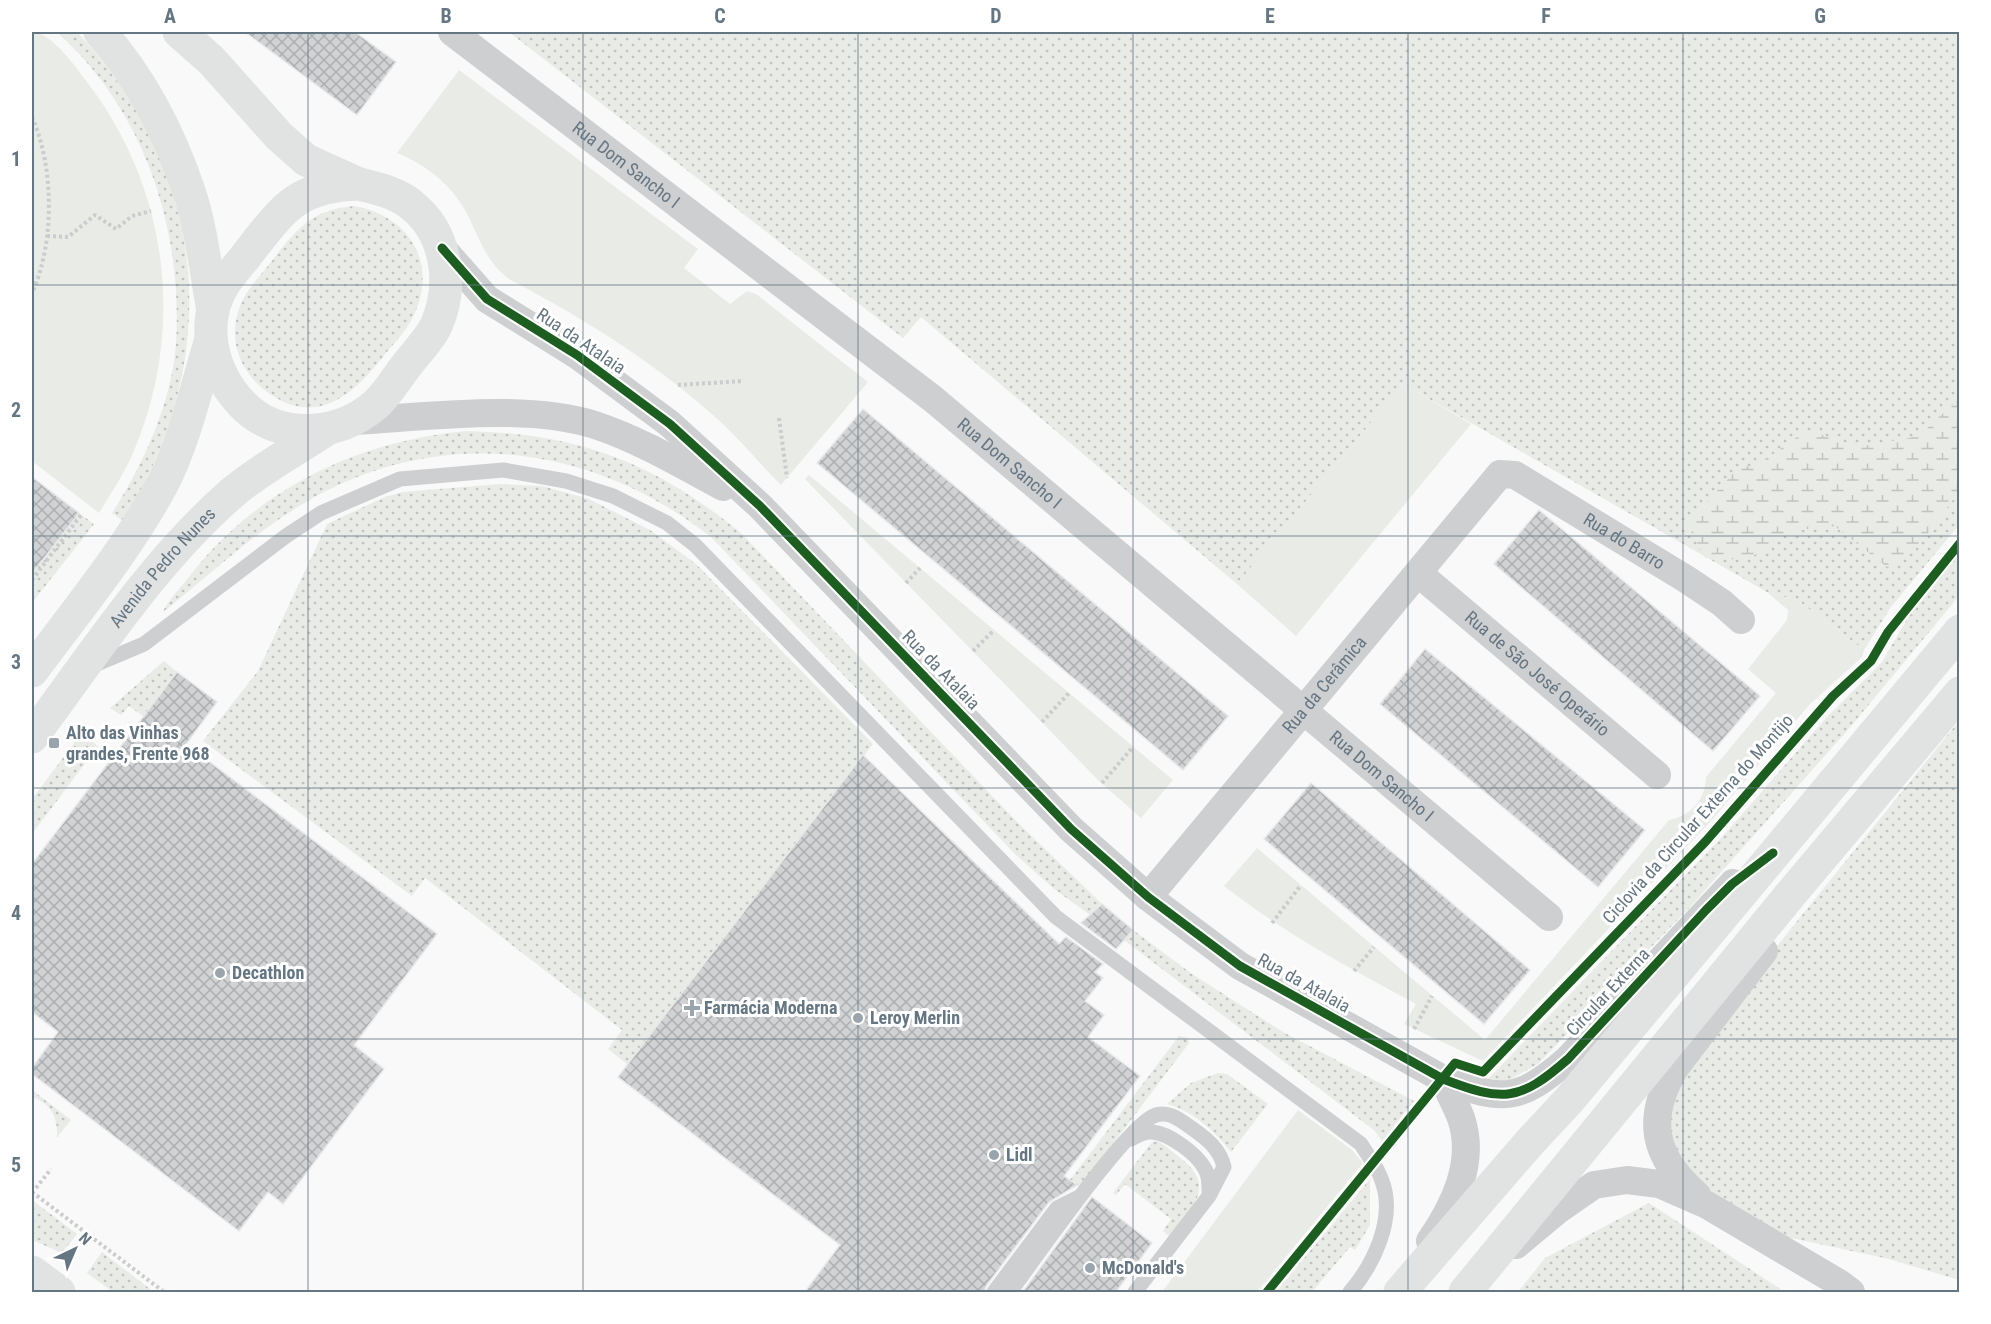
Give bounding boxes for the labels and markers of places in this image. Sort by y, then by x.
place label: Alto das Vinhas grandes, Frente 968 [66,722,210,764]
marker: Alto das Vinhas grandes, Frente 968 [47,736,61,750]
place label: Decathlon [232,962,304,983]
marker: Decathlon [213,966,227,980]
place label: Farmácia Moderna [704,997,837,1018]
marker: Farmácia Moderna [685,1001,699,1015]
place label: Leroy Merlin [870,1007,960,1028]
marker: Leroy Merlin [851,1011,865,1025]
place label: Lidl [1006,1144,1033,1165]
marker: Lidl [987,1148,1001,1162]
place label: McDonald's [1102,1257,1184,1278]
marker: McDonald's [1083,1261,1097,1275]

